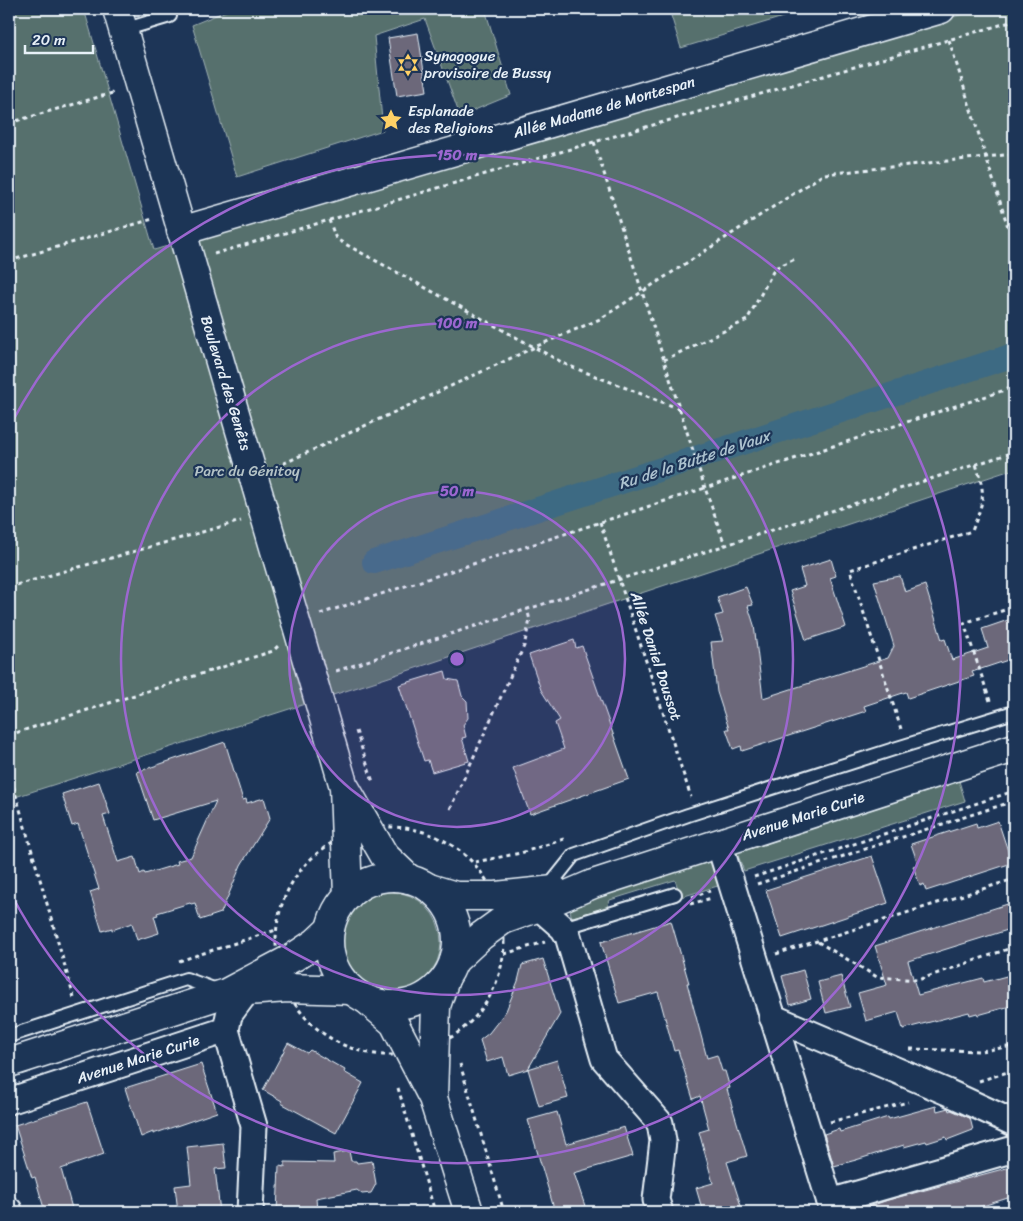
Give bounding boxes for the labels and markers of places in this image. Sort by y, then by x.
place label: Synagogue provisoire de Bussy [423,43,551,86]
synagogue icon: Synagogue provisoire de Bussy [395,52,421,78]
place label: Esplanade des Religions [408,98,494,141]
place icon: Esplanade des Religions [378,107,404,133]
centre of rings [448,650,466,668]

